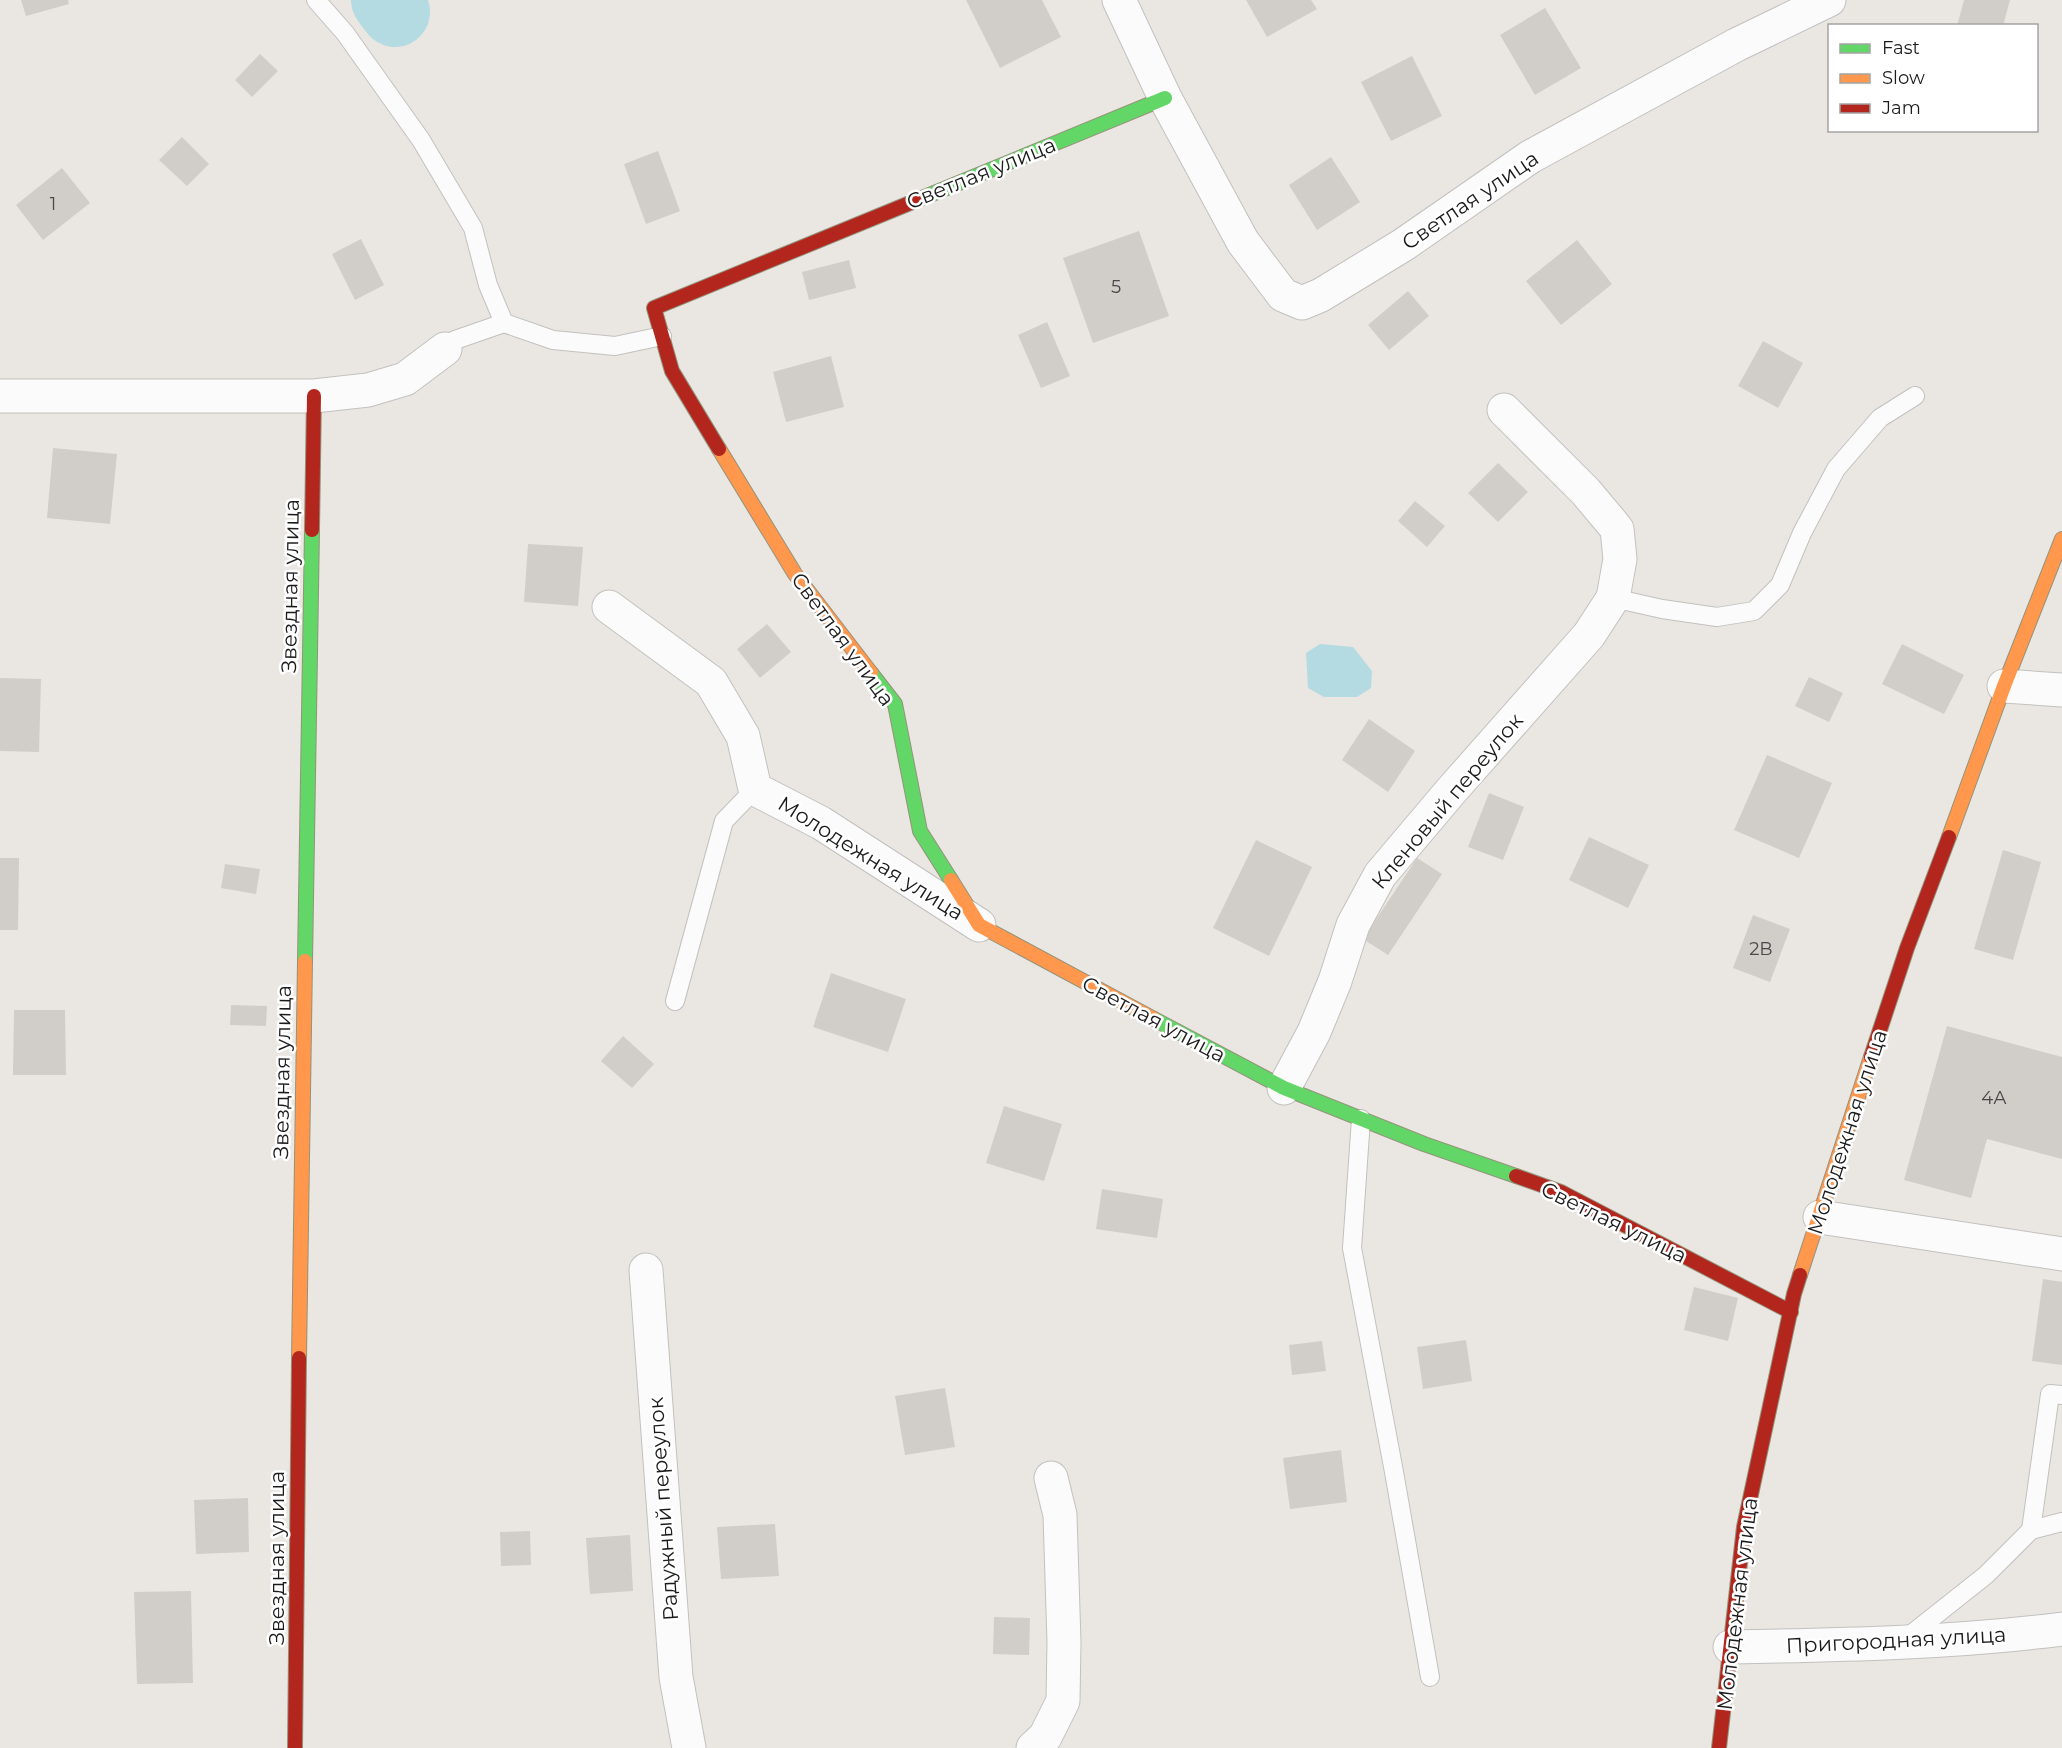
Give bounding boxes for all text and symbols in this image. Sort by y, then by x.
legend [1828,24,2038,132]
text: Fast [1882,37,1920,59]
text: Slow [1882,67,1925,89]
text: Jam [1881,97,1921,119]
street label: Светлая улица [903,132,1059,214]
street label: Светлая улица [1397,145,1543,255]
house number: 1 [50,193,56,215]
house number: 5 [1111,276,1121,298]
street label: Звездная улица [276,499,304,673]
street label: Светлая улица [786,567,900,711]
street label: Кленовый переулок [1366,708,1528,894]
street label: Молодежная улица [774,791,968,925]
house number: 2В [1749,938,1773,960]
street label: Светлая улица [1078,971,1230,1067]
street label: Звездная улица [268,985,296,1159]
street label: Молодежная улица [1802,1026,1892,1238]
house number: 4А [1981,1087,2007,1109]
street label: Светлая улица [1537,1176,1691,1268]
street label: Радужный переулок [643,1396,683,1622]
street label: Звездная улица [264,1471,289,1645]
street label: Молодежная улица [1712,1496,1762,1712]
street label: Пригородная улица [1785,1622,2007,1658]

